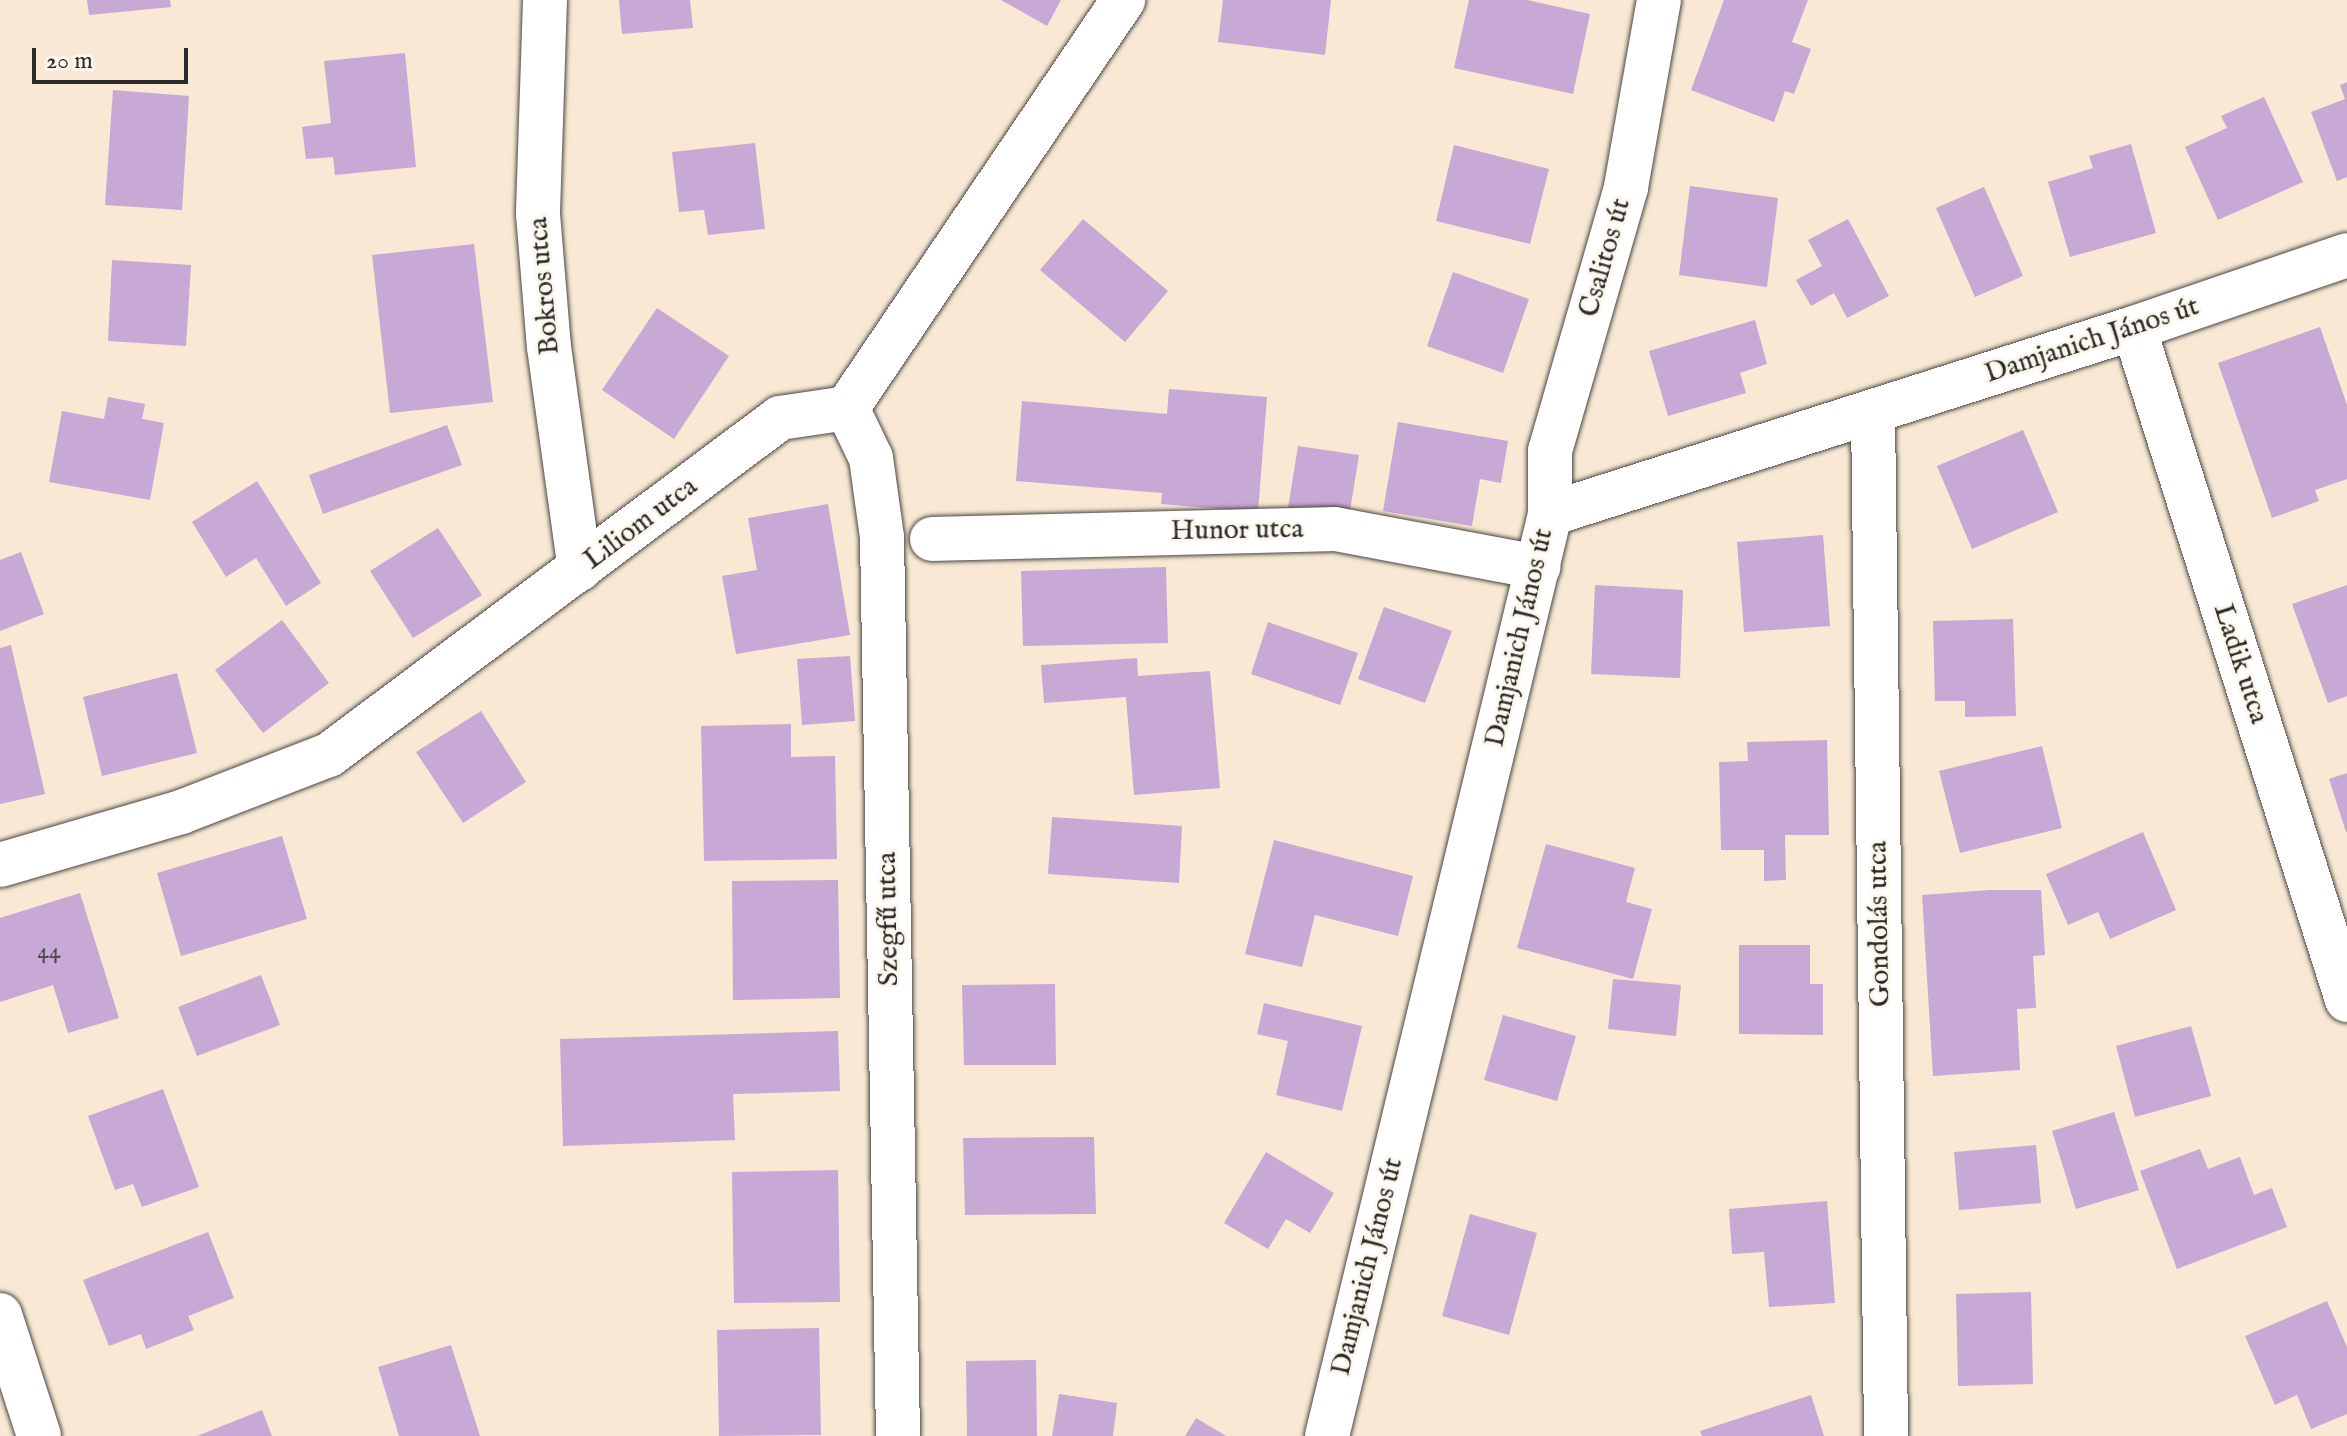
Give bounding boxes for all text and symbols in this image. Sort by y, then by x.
scale bar [36,32,192,82]
text: 20 m [46,46,93,77]
street label: Csalitos út [1573,195,1639,321]
street label: Bokros utca [522,216,568,356]
street label: Damjanich János út [1981,291,2203,391]
street label: Liliom utca [578,470,704,578]
street label: Hunor utca [1170,513,1304,549]
street label: Damjanich János út [1479,526,1561,750]
street label: Ladik utca [2205,600,2275,728]
street label: Gondolás utca [1862,841,1898,1007]
street label: Szegfű utca [871,852,907,986]
house number: 44 [37,938,61,966]
street label: Damjanich János út [1325,1155,1411,1379]

